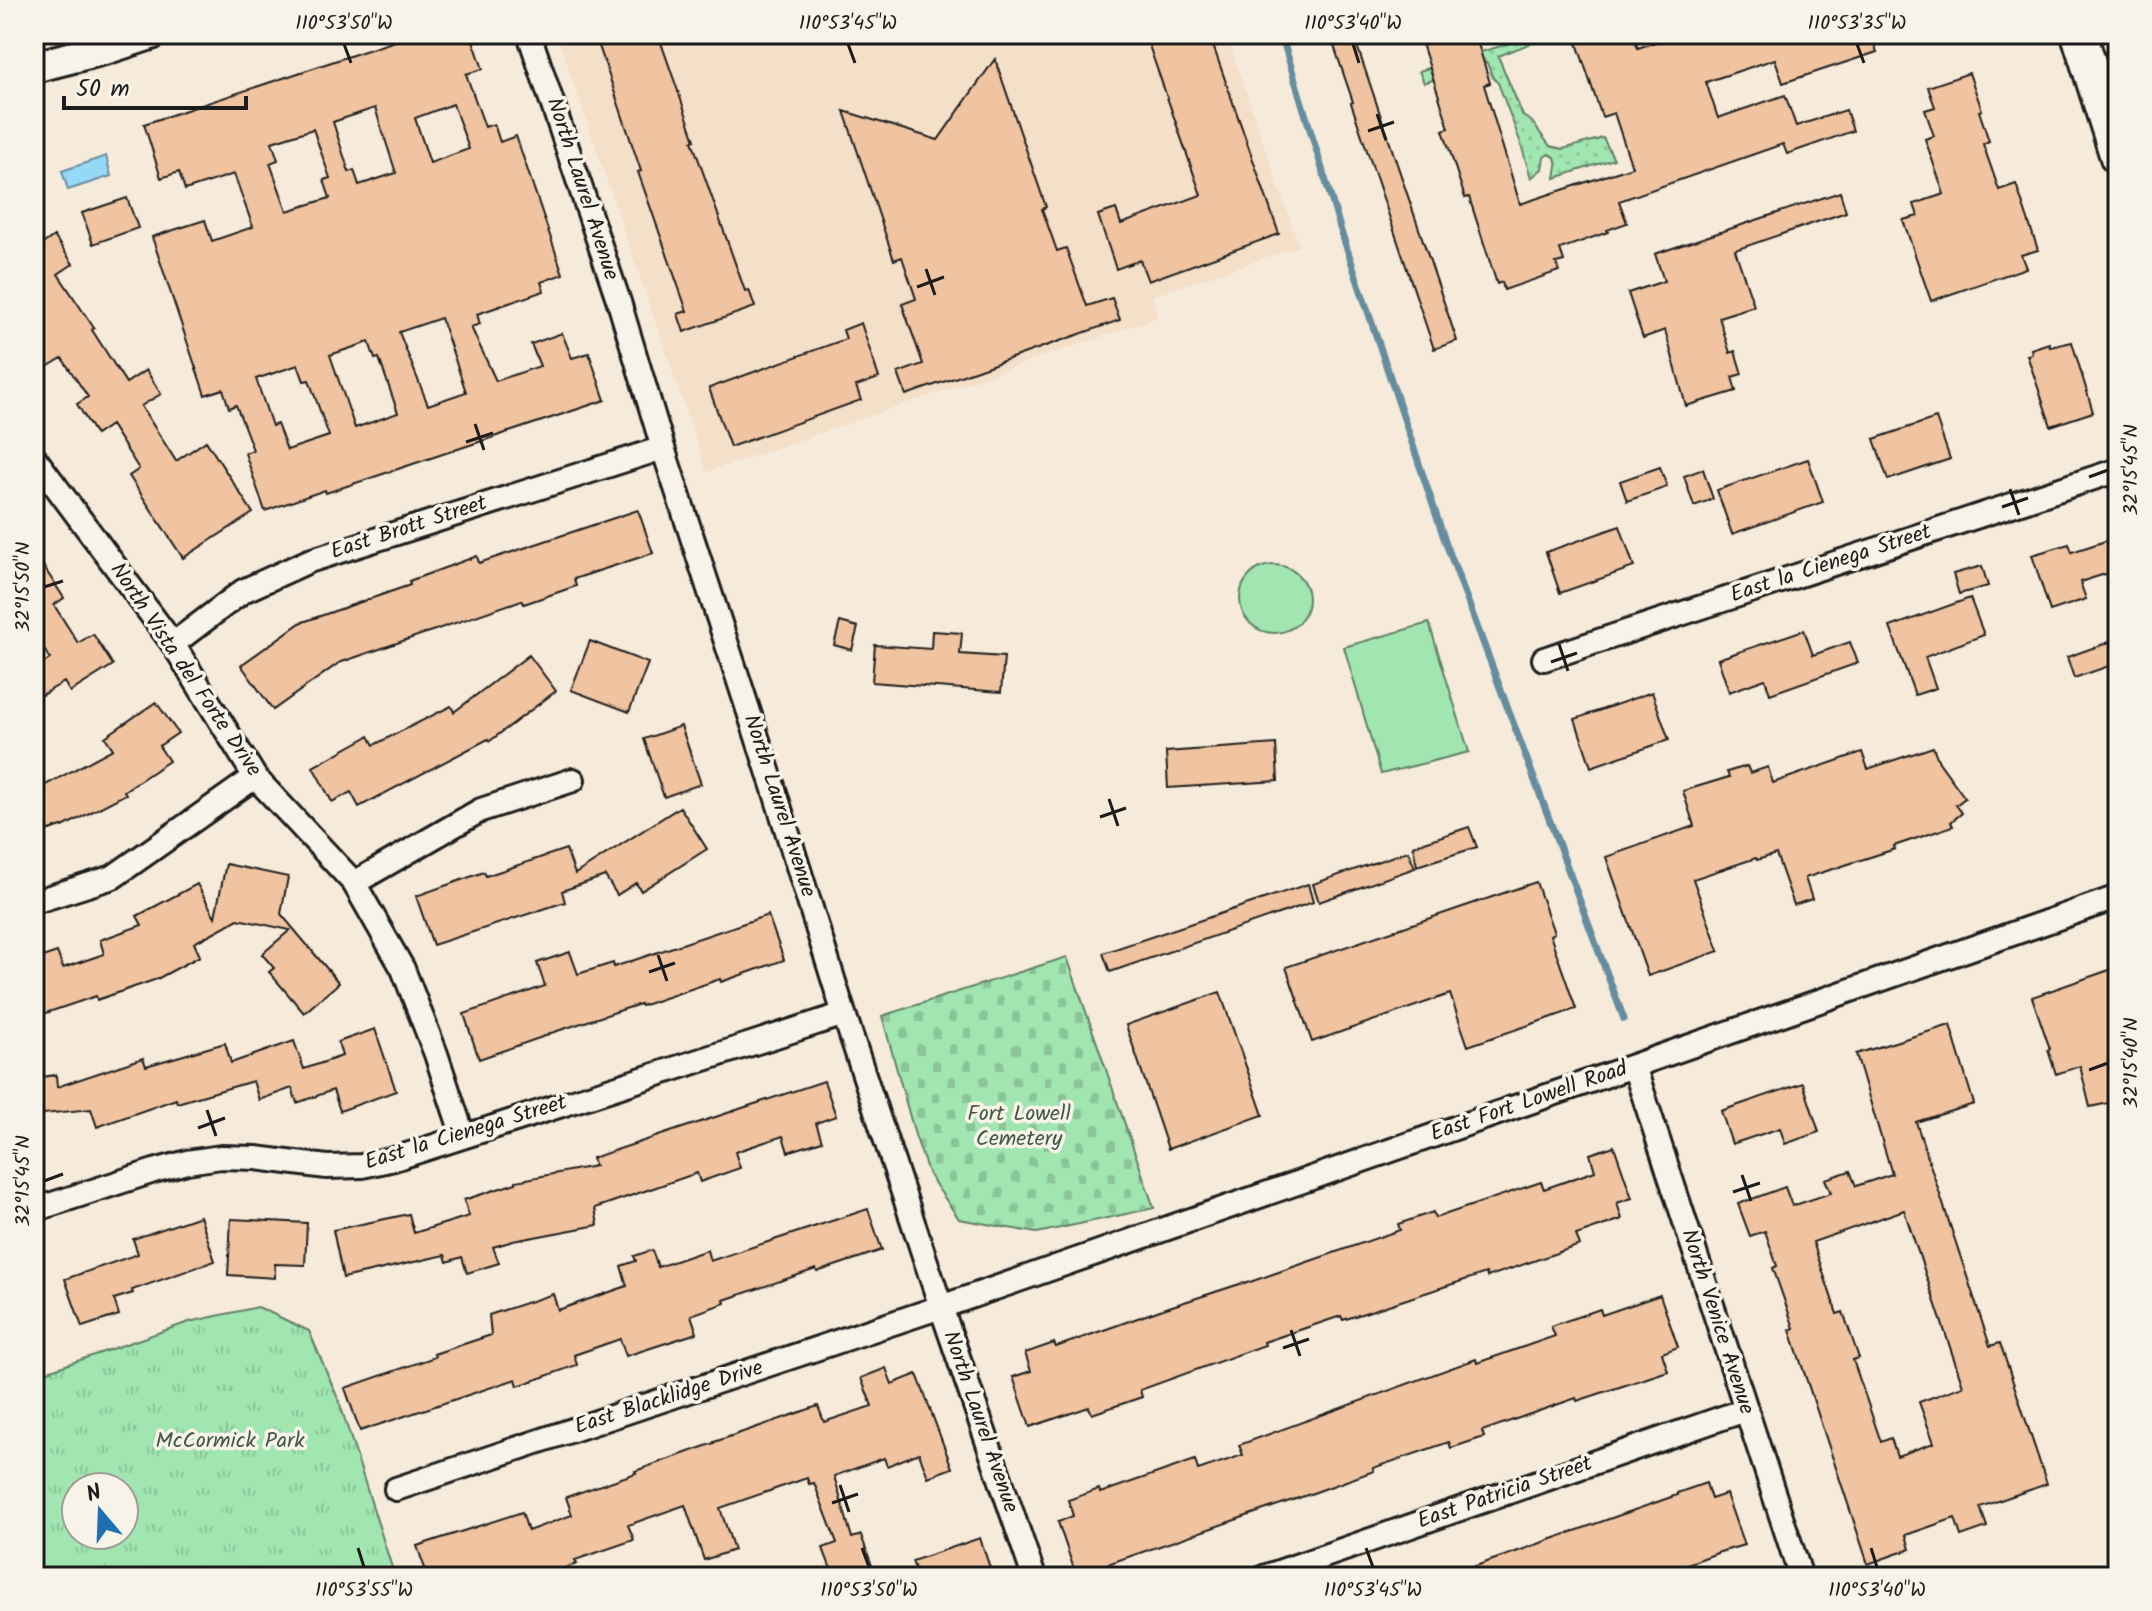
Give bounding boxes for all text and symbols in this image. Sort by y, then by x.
text: 110°53'50"W [295,8,393,40]
text: 110°53'45"W [799,8,897,40]
text: 110°53'40"W [1304,8,1402,40]
text: 110°53'35"W [1808,8,1906,40]
scale bar [64,60,246,110]
text: 50 m [76,70,130,109]
street label: North Laurel Avenue [536,93,628,285]
text: 32°15'45"N [2116,424,2148,516]
street label: East Brott Street [326,486,492,570]
street label: East la Cienega Street [1726,515,1937,613]
text: 32°15'50"N [8,542,40,632]
street label: North Vista del Forte Drive [100,556,270,784]
street label: North Laurel Avenue [733,710,825,902]
text: 32°15'40"N [2116,1018,2148,1108]
street label: East Fort Lowell Road [1426,1052,1633,1152]
street label: East la Cienega Street [361,1085,572,1180]
park label: Fort Lowell Cemetery [967,1097,1071,1157]
text: 32°15'45"N [8,1135,40,1227]
street label: North Venice Avenue [1671,1225,1764,1419]
street label: North Laurel Avenue [932,1326,1028,1518]
street label: East Blacklidge Drive [570,1351,768,1445]
park label: McCormick Park [155,1424,305,1459]
street label: East Patricia Street [1413,1446,1598,1539]
north arrow [60,1471,140,1551]
text: N [82,1476,107,1513]
text: 110°53'55"W [315,1575,413,1607]
text: 110°53'50"W [820,1575,918,1607]
text: 110°53'45"W [1324,1575,1422,1607]
text: 110°53'40"W [1828,1575,1926,1607]

